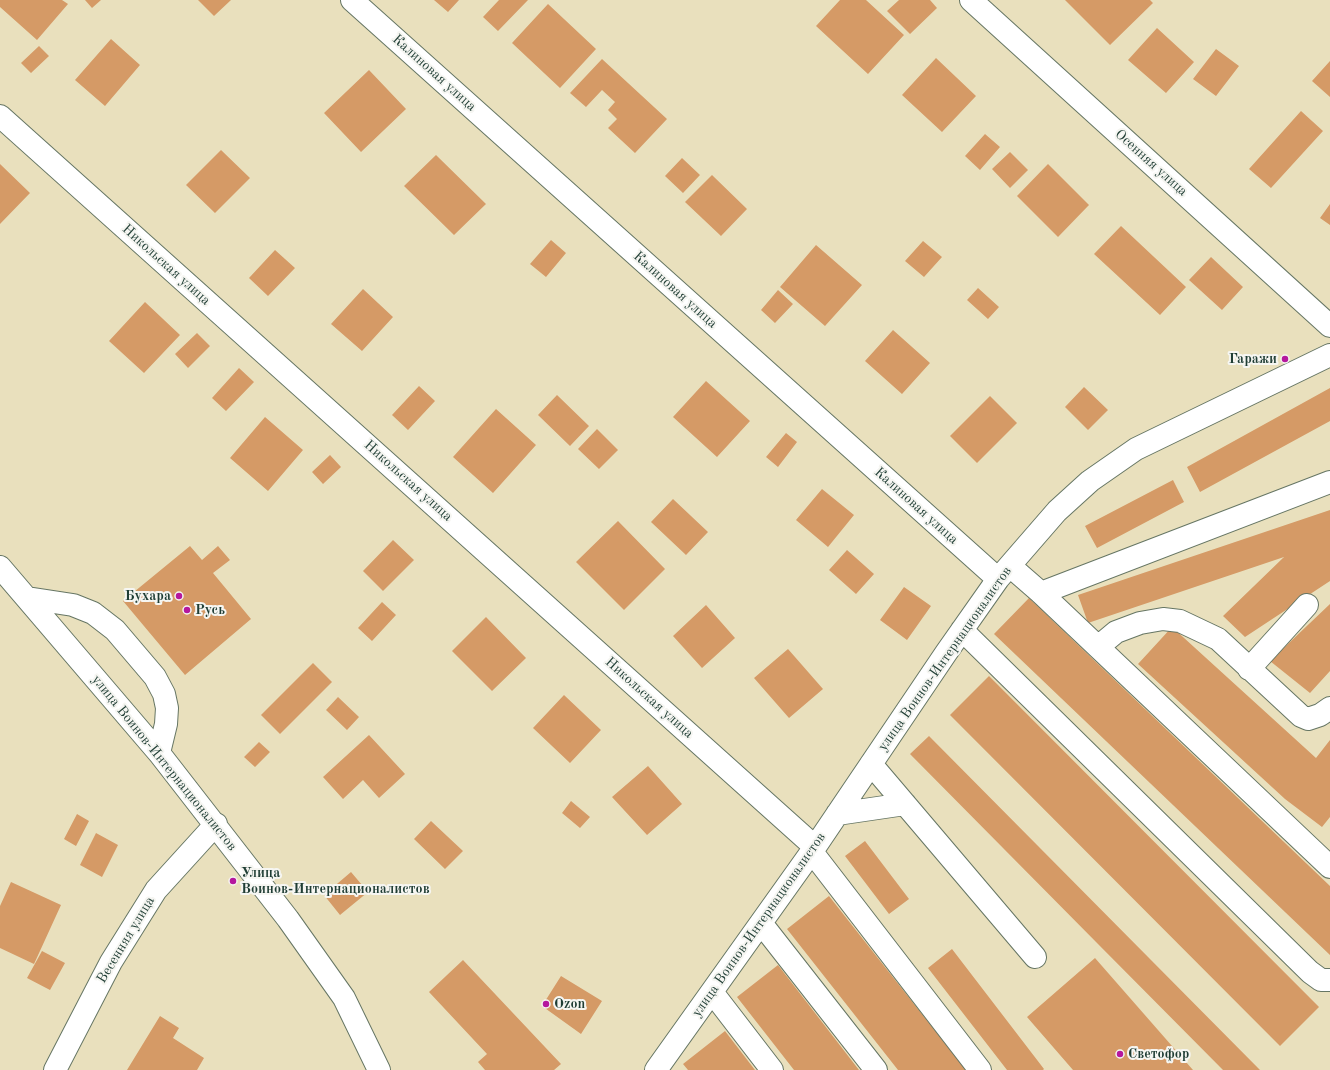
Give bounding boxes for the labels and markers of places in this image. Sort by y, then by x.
place label: Гаражи [1229,351,1277,367]
marker: Гаражи [1280,354,1290,364]
place label: Бухара [125,588,171,604]
marker: Бухара [174,591,184,601]
place label: Русь [195,602,225,618]
marker: Русь [182,605,192,615]
place label: Улица Воинов-Интернационалистов [241,865,430,898]
marker: Улица Воинов-Интернационалистов [228,876,238,886]
place label: Ozon [554,996,585,1012]
marker: Ozon [541,999,551,1009]
place label: Светофор [1128,1046,1189,1062]
marker: Светофор [1115,1049,1125,1059]

